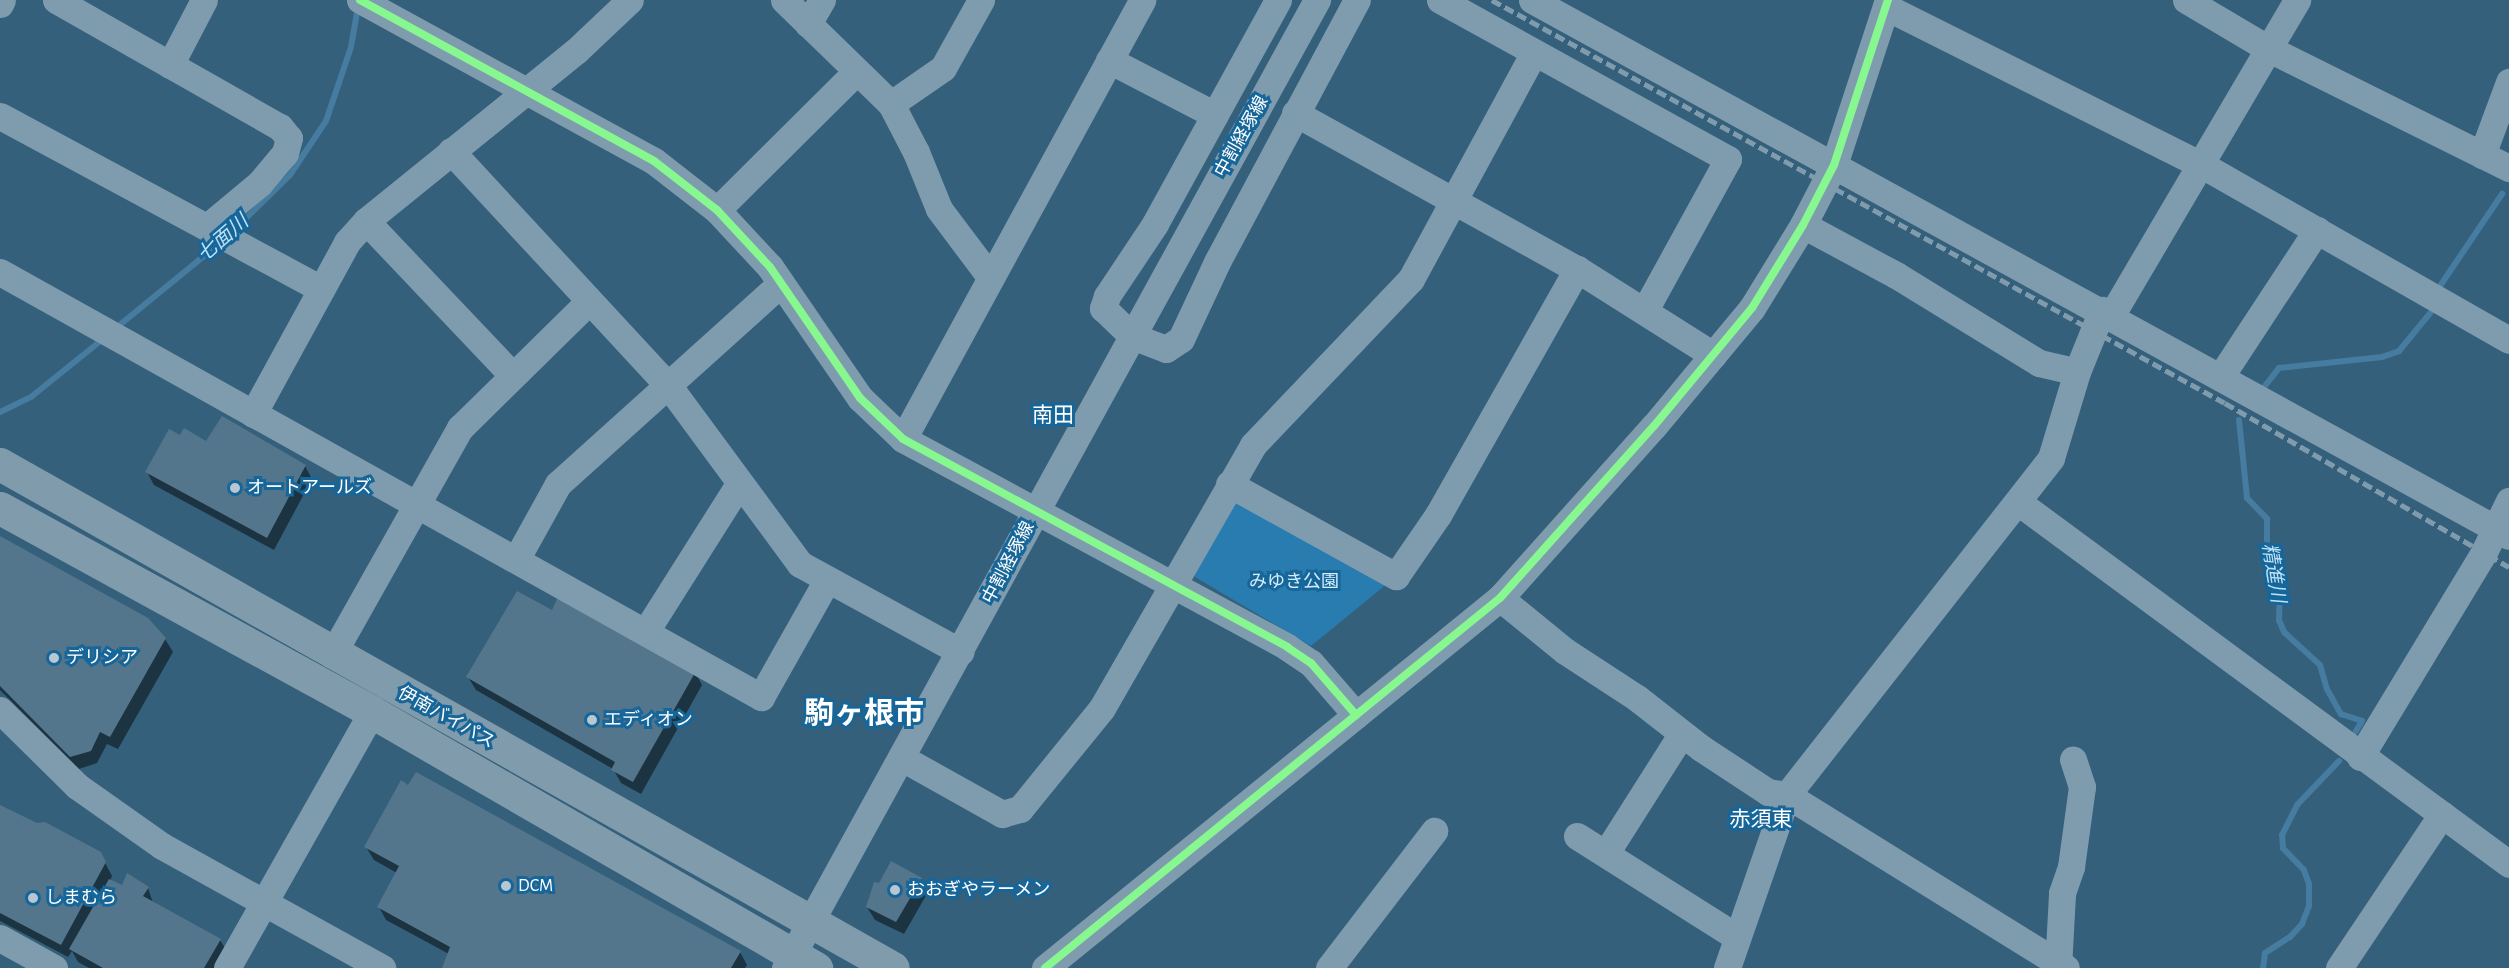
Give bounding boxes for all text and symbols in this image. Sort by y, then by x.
street label: 中割経塚線 [1211,92,1273,182]
water label: 七面川 [192,210,254,268]
district label: 南田 [1032,403,1074,429]
place label: オートアールズ [247,477,372,499]
marker: オートアールズ [228,481,242,495]
street label: 中割経塚線 [978,518,1040,608]
water label: 精進川 [2256,541,2290,605]
park label: みゆき公園 [1249,571,1339,593]
place label: デリシア [66,647,138,669]
marker: デリシア [47,651,61,665]
street label: 伊南バイパス [394,682,498,754]
district label: 駒ヶ根市 [804,696,924,732]
place label: エディオン [604,709,694,731]
marker: エディオン [585,713,599,727]
district label: 赤須東 [1730,807,1792,833]
place label: DCM [518,875,553,897]
marker: DCM [499,879,513,893]
place label: おおぎやラーメン [907,879,1051,901]
marker: おおぎやラーメン [888,883,902,897]
place label: しまむら [45,887,117,909]
marker: しまむら [26,891,40,905]

